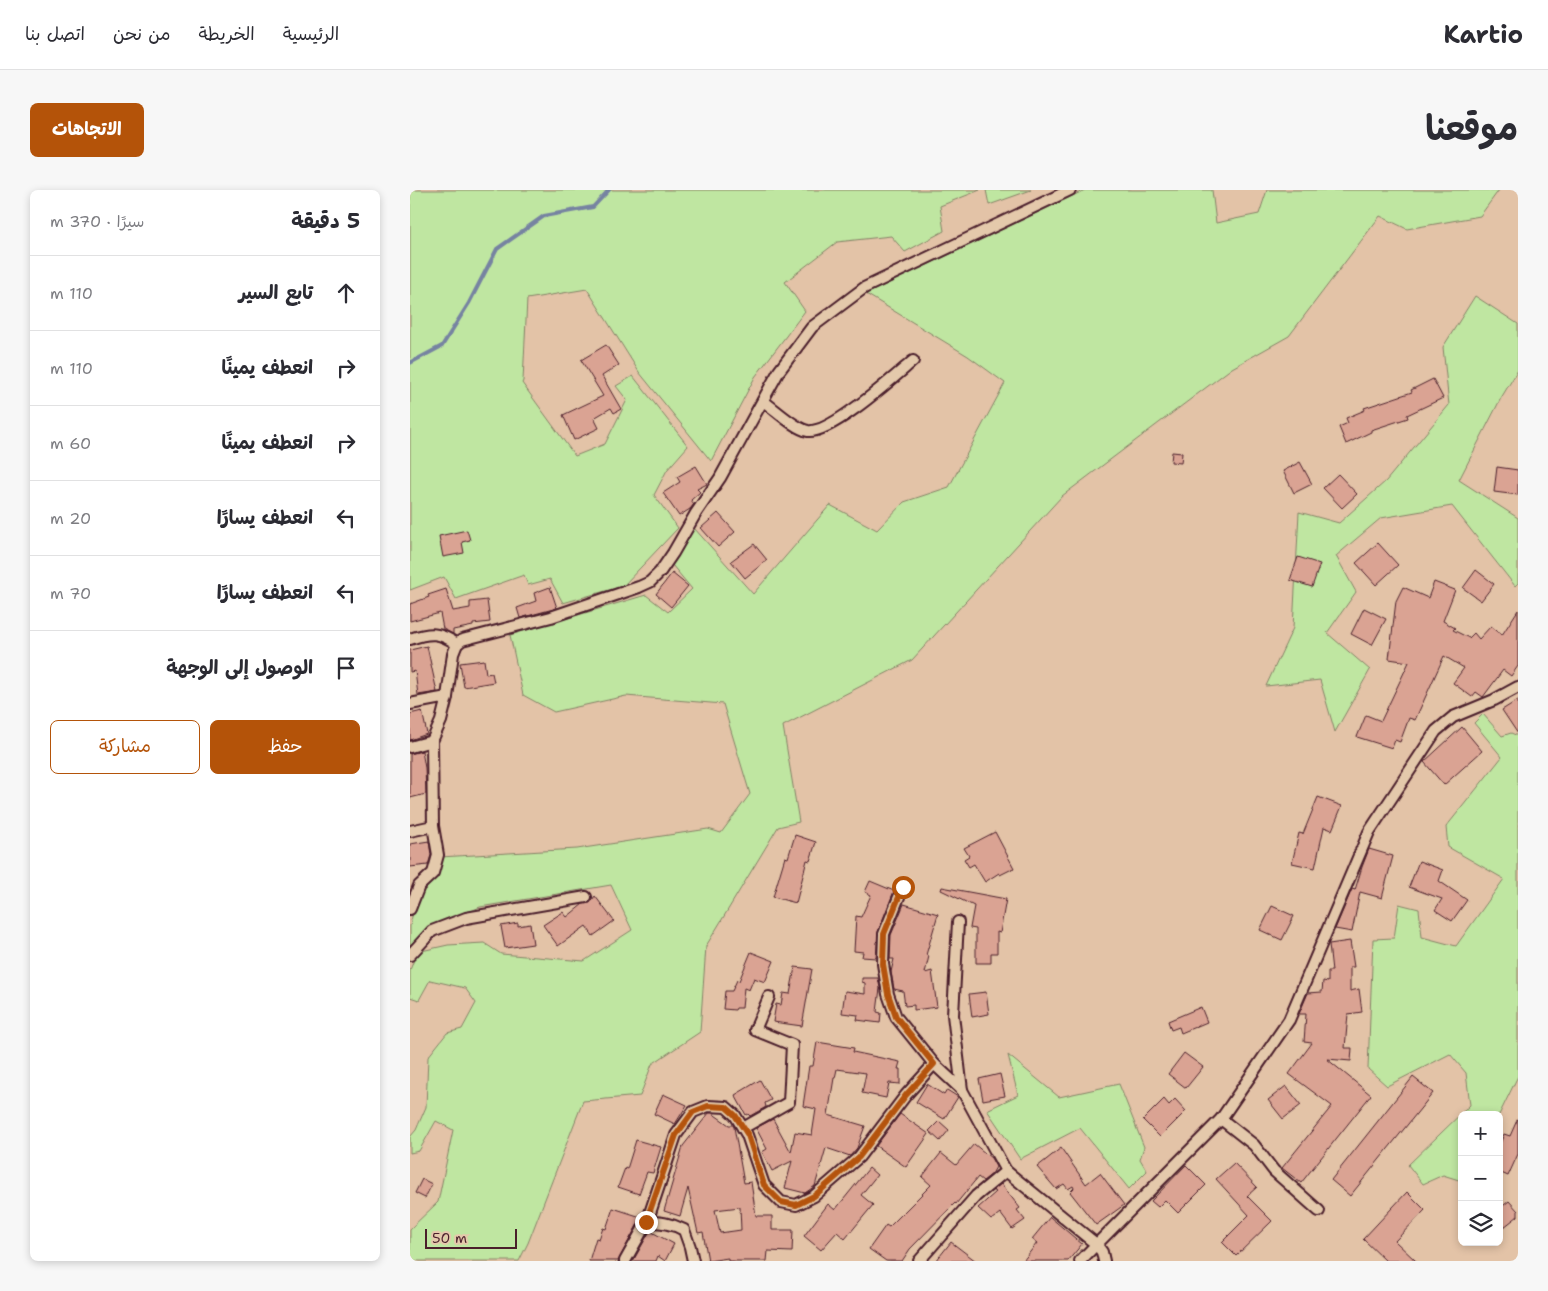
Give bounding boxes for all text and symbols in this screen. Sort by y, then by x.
text: Kartio [1444,19,1523,51]
text: اتصل بنا [25,22,85,46]
text: من نحن [113,22,171,46]
text: الخريطة [199,22,255,46]
text: الرئيسية [283,22,339,46]
button: الاتجاهات [30,103,144,157]
text: موقعنا [1425,104,1518,151]
text: 5 دقيقة [291,207,360,235]
text: سيرًا · 370 m [50,211,144,232]
icon: ahead [332,279,360,307]
text: تابع السير [239,280,313,305]
text: 110 m [50,283,93,304]
icon: right [332,354,360,382]
text: انعطف يمينًا [222,355,313,380]
text: 110 m [50,358,93,379]
icon: right [332,429,360,457]
text: انعطف يمينًا [222,430,313,455]
text: 60 m [50,433,91,454]
icon: left [332,504,360,532]
text: انعطف يسارًا [217,505,313,530]
text: 20 m [50,508,91,529]
icon: left [332,579,360,607]
text: انعطف يسارًا [217,580,313,605]
text: 70 m [50,583,91,604]
icon: arrive [332,654,360,682]
text: الوصول إلى الوجهة [166,655,313,680]
button: مشاركة [50,720,200,774]
button: حفظ [210,720,360,774]
route start [892,876,915,899]
map controls [1458,1111,1503,1246]
button: + [1458,1111,1503,1156]
button: − [1458,1156,1503,1201]
button: layers [1458,1201,1503,1246]
route end [635,1211,658,1234]
scale bar [425,1226,518,1249]
text: 50 m [432,1229,467,1247]

